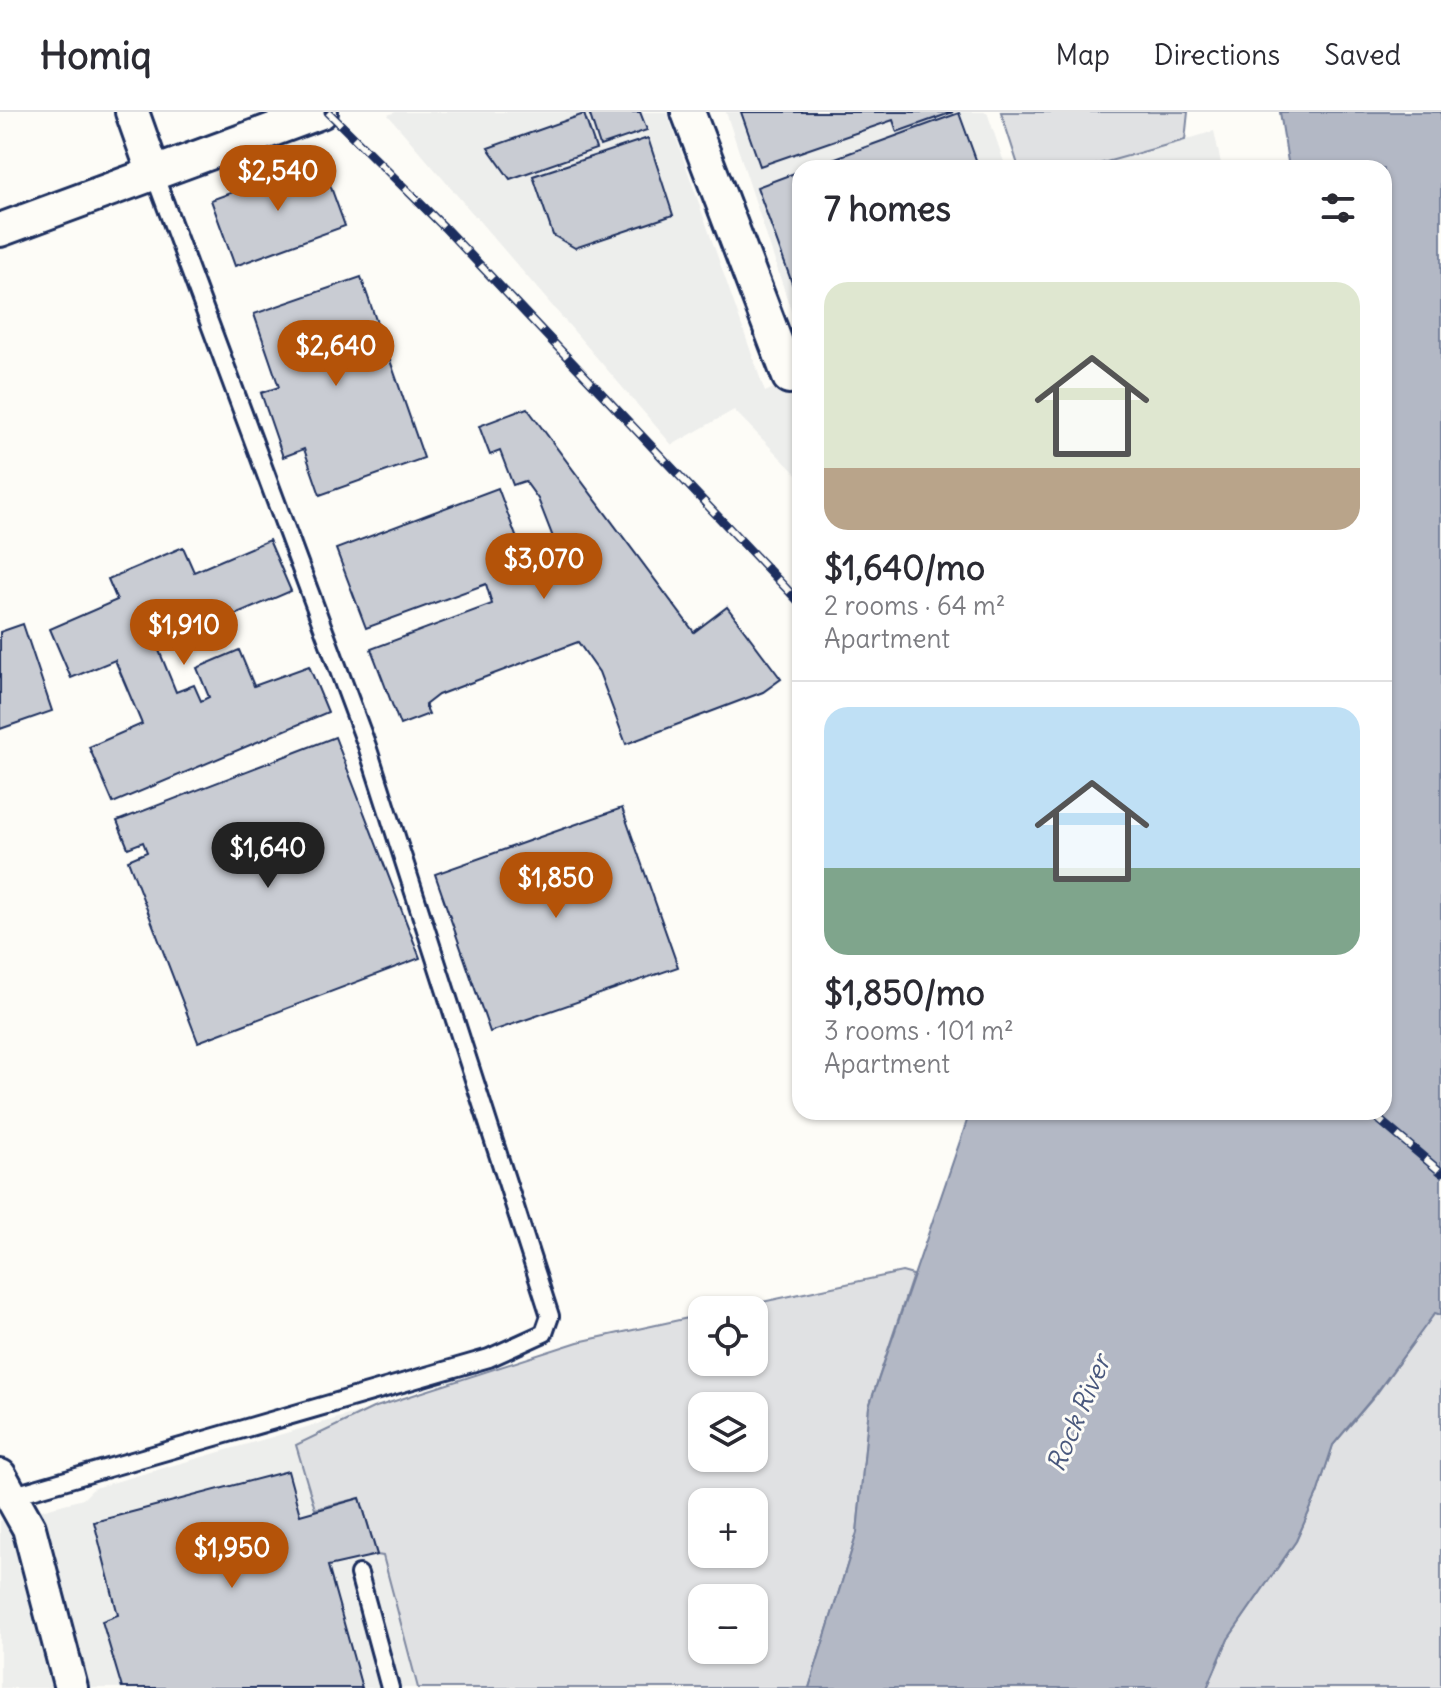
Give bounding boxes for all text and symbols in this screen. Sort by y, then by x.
text: Homiq [40,32,152,79]
text: Map [1055,37,1110,73]
text: Directions [1154,37,1280,73]
text: Saved [1324,37,1401,73]
pin: $2,540 [213,145,343,213]
text: $2,540 [237,154,319,187]
icon: filters [1316,186,1360,230]
text: 7 homes [824,187,951,230]
pin: $2,640 [271,320,401,388]
text: $2,640 [295,329,377,362]
icon: home [1020,334,1164,478]
pin: $3,070 [479,533,609,601]
text: $3,070 [503,542,585,575]
text: $1,640/mo [824,546,985,589]
text: 2 rooms · 64 m² [824,589,1006,622]
pin: $1,910 [119,599,249,667]
text: $1,910 [148,608,220,641]
text: Apartment [824,622,950,655]
icon: home [1020,759,1164,903]
pin: $1,640 [203,822,333,890]
text: $1,640 [230,831,306,864]
pin: $1,850 [491,852,621,920]
text: $1,850 [518,861,594,894]
text: $1,850/mo [824,971,985,1014]
text: 3 rooms · 101 m² [824,1014,1014,1047]
text: Apartment [824,1047,950,1080]
map controls [688,1296,768,1664]
button: locate [688,1296,768,1376]
water label: Rock River [1039,1347,1119,1476]
button: layers [688,1392,768,1472]
button: + [688,1488,768,1568]
pin: $1,950 [167,1522,297,1590]
text: $1,950 [194,1531,270,1564]
button: − [688,1584,768,1664]

